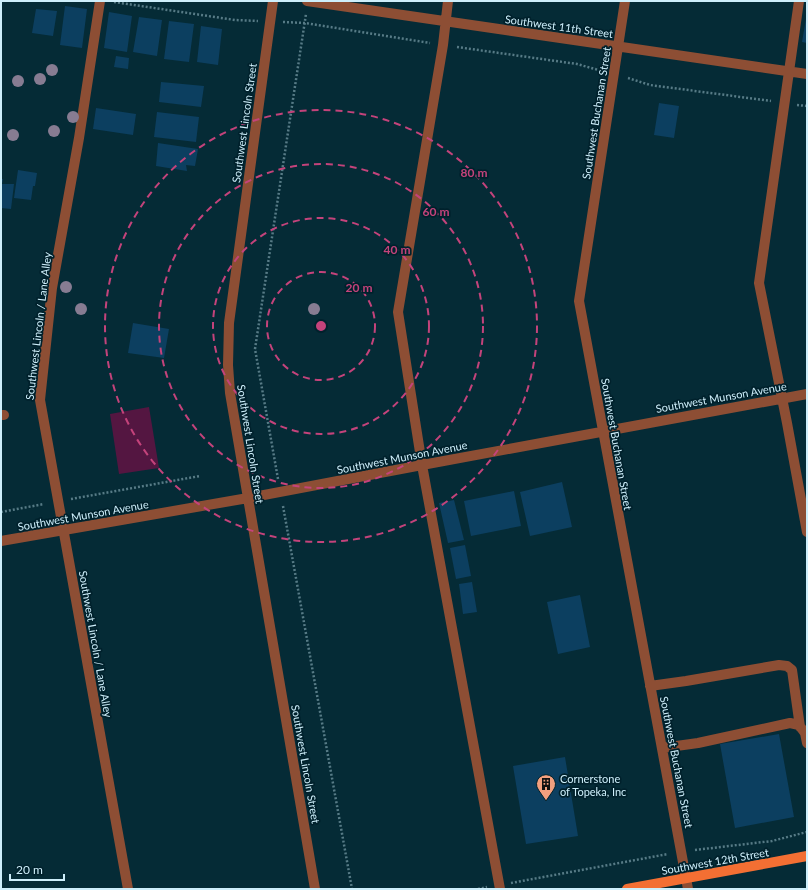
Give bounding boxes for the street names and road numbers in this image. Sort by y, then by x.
street label: Southwest 11th Street [504,12,614,40]
street label: Southwest Buchanan Street [579,46,613,180]
street label: Southwest Lincoln Street [229,62,259,184]
street label: Southwest Lincoln / Lane Alley [22,251,54,401]
street label: Southwest Buchanan Street [599,377,635,511]
street label: Southwest Munson Avenue [655,379,788,415]
street label: Southwest Lincoln Street [235,383,267,505]
street label: Southwest Munson Avenue [336,438,469,476]
street label: Southwest Munson Avenue [17,497,150,533]
street label: Southwest Lincoln / Lane Alley [77,570,115,719]
street label: Southwest Buchanan Street [658,695,696,829]
street label: Southwest Lincoln Street [289,703,323,825]
street label: Southwest 12th Street [660,845,770,877]

